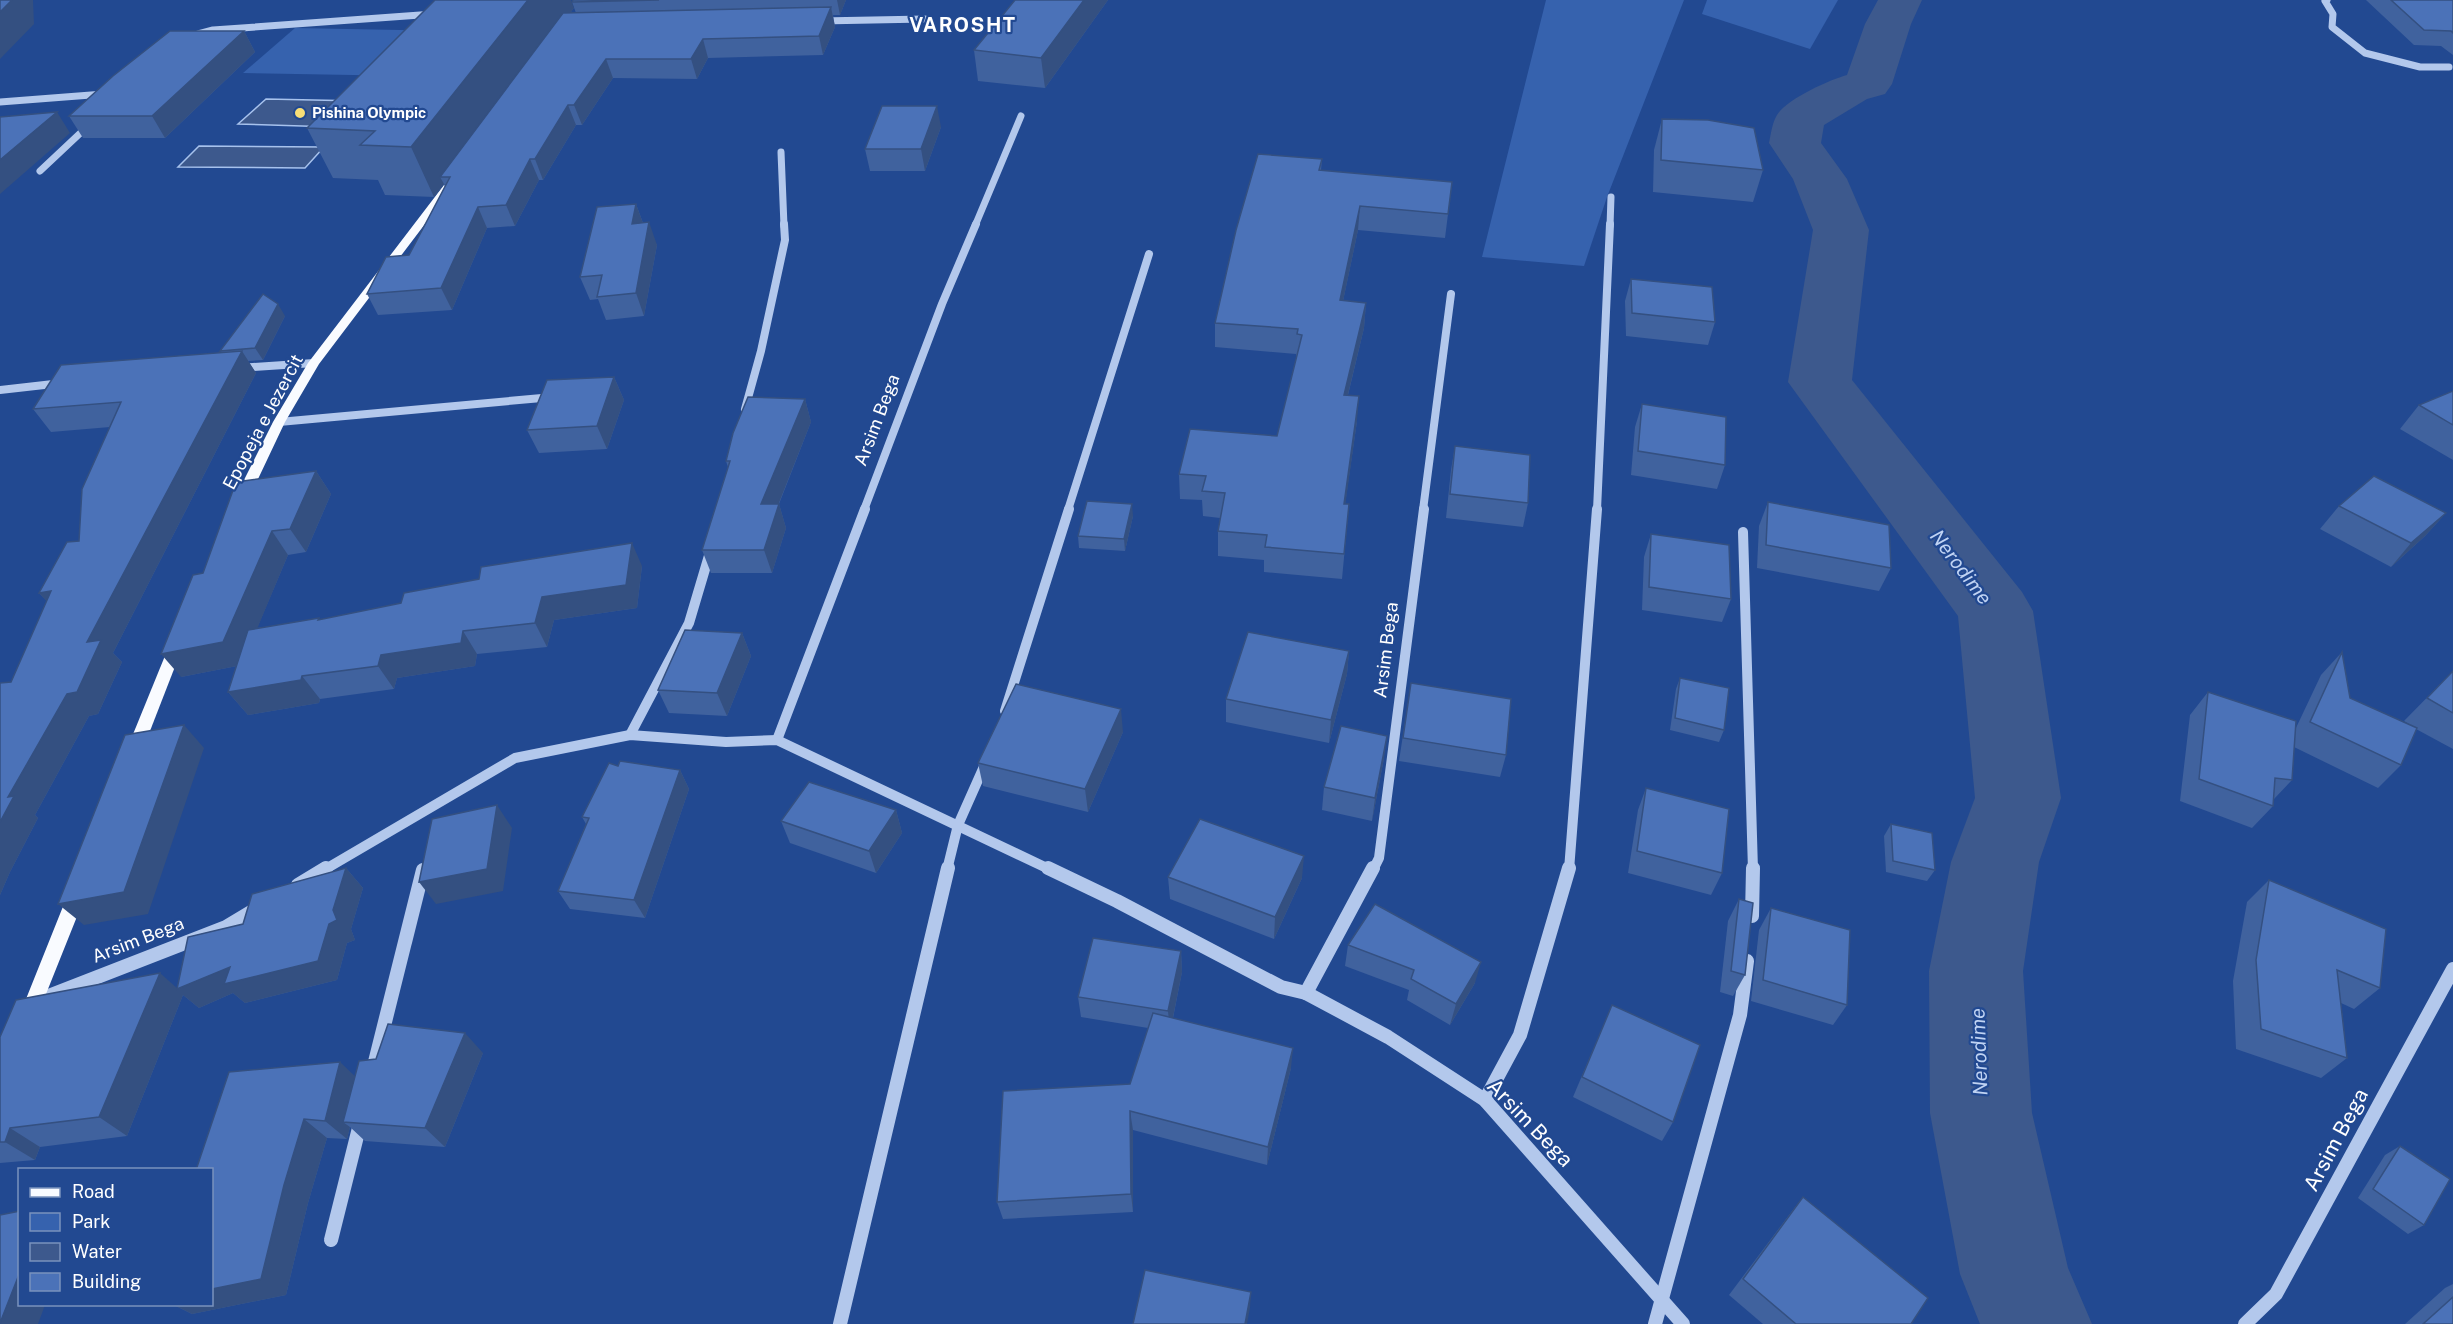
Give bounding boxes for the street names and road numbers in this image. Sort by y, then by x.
street label: Epopeja e Jezercit [218,351,307,493]
street label: Arsim Bega [849,371,904,469]
street label: Arsim Bega [1369,601,1402,699]
street label: Arsim Bega [89,912,187,967]
street label: Arsim Bega [1482,1073,1578,1172]
street label: Arsim Bega [2298,1084,2373,1195]

